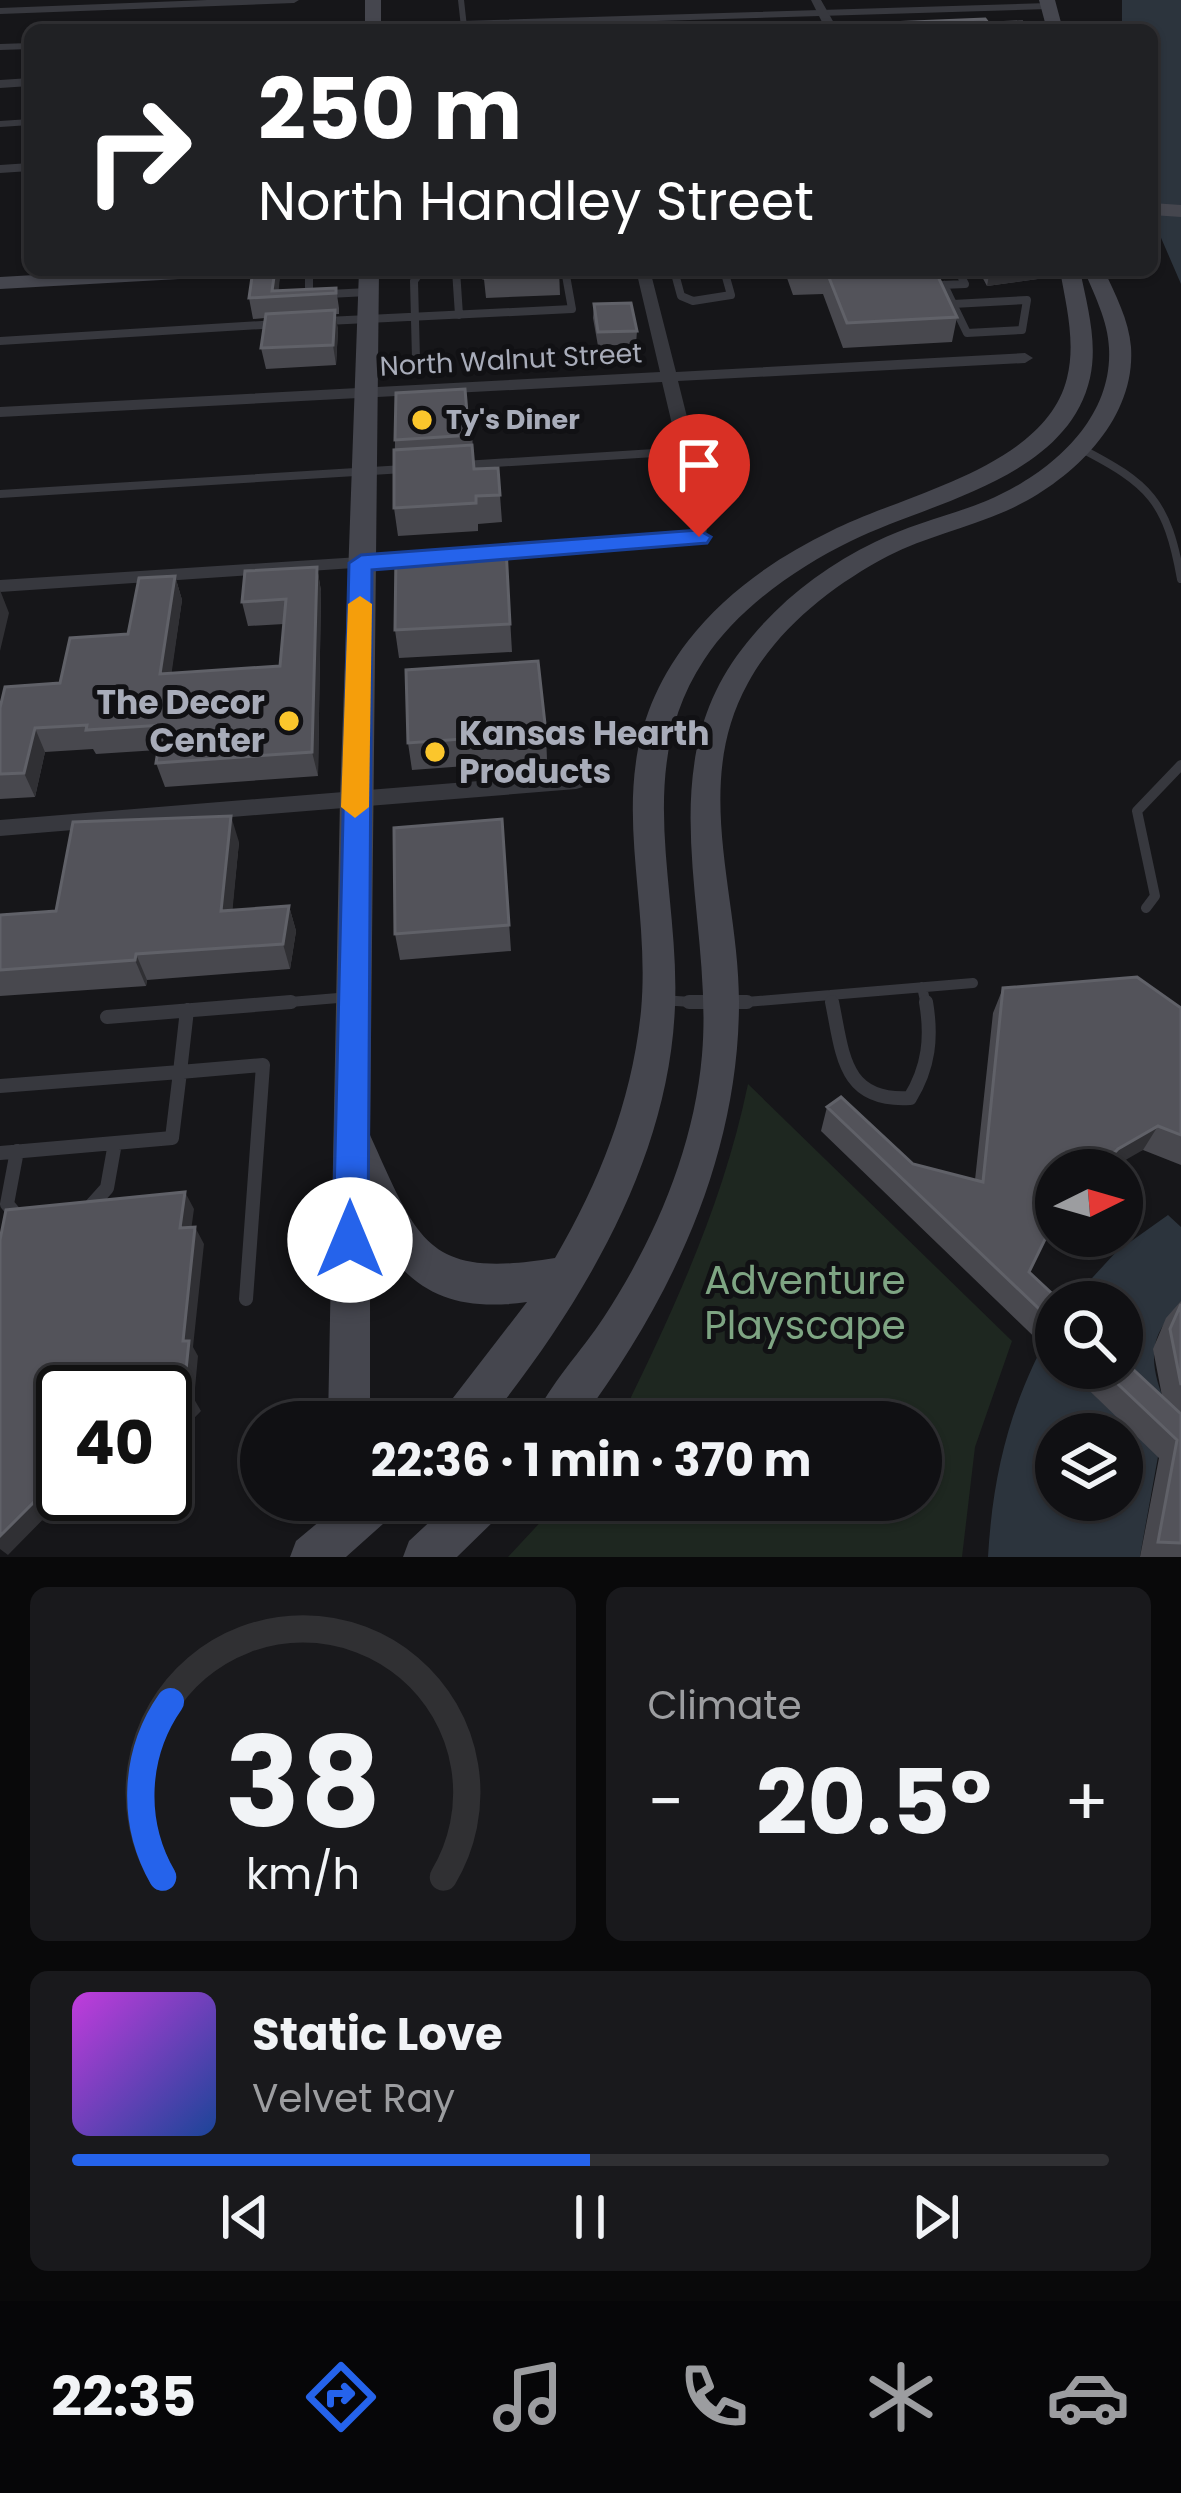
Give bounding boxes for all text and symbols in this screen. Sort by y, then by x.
text: 250 m [258,51,522,168]
icon: right [60,72,216,228]
text: North Handley Street [258,163,814,239]
street label: North Walnut Street [379,334,643,385]
place label: Ty's Diner [446,401,580,438]
marker: Ty's Diner [409,407,435,433]
pin [648,414,750,537]
icon: arrive [666,432,732,498]
place label: The Decor Center [97,679,265,764]
marker: The Decor Center [276,708,302,734]
place label: Kansas Hearth Products [459,710,710,795]
marker: Kansas Hearth Products [422,739,448,765]
north arrow [1035,1149,1143,1257]
map controls [1035,1149,1143,1521]
position arrow [287,1177,413,1303]
park label: Adventure Playscape [704,1253,906,1353]
button: search [1035,1281,1143,1389]
speed limit sign: 40 [36,1365,192,1521]
button: layers [1035,1413,1143,1521]
text: 22:36 · 1 min · 370 m [371,1429,811,1492]
text: Climate [648,1678,802,1733]
text: 38 [225,1695,381,1870]
text: 20.5° [756,1739,992,1866]
text: − [648,1756,684,1848]
text: + [1064,1756,1109,1848]
text: km/h [246,1844,360,1904]
text: Static Love [252,2003,503,2066]
text: Velvet Ray [252,2071,455,2126]
icon: previous [212,2184,278,2250]
icon: pause [557,2184,623,2250]
icon: next [903,2184,969,2250]
icon: directions [299,2355,383,2439]
icon: music [486,2355,570,2439]
icon: phone [672,2355,756,2439]
icon: climate [859,2355,943,2439]
icon: car [1046,2355,1130,2439]
text: 22:35 [51,2359,196,2435]

